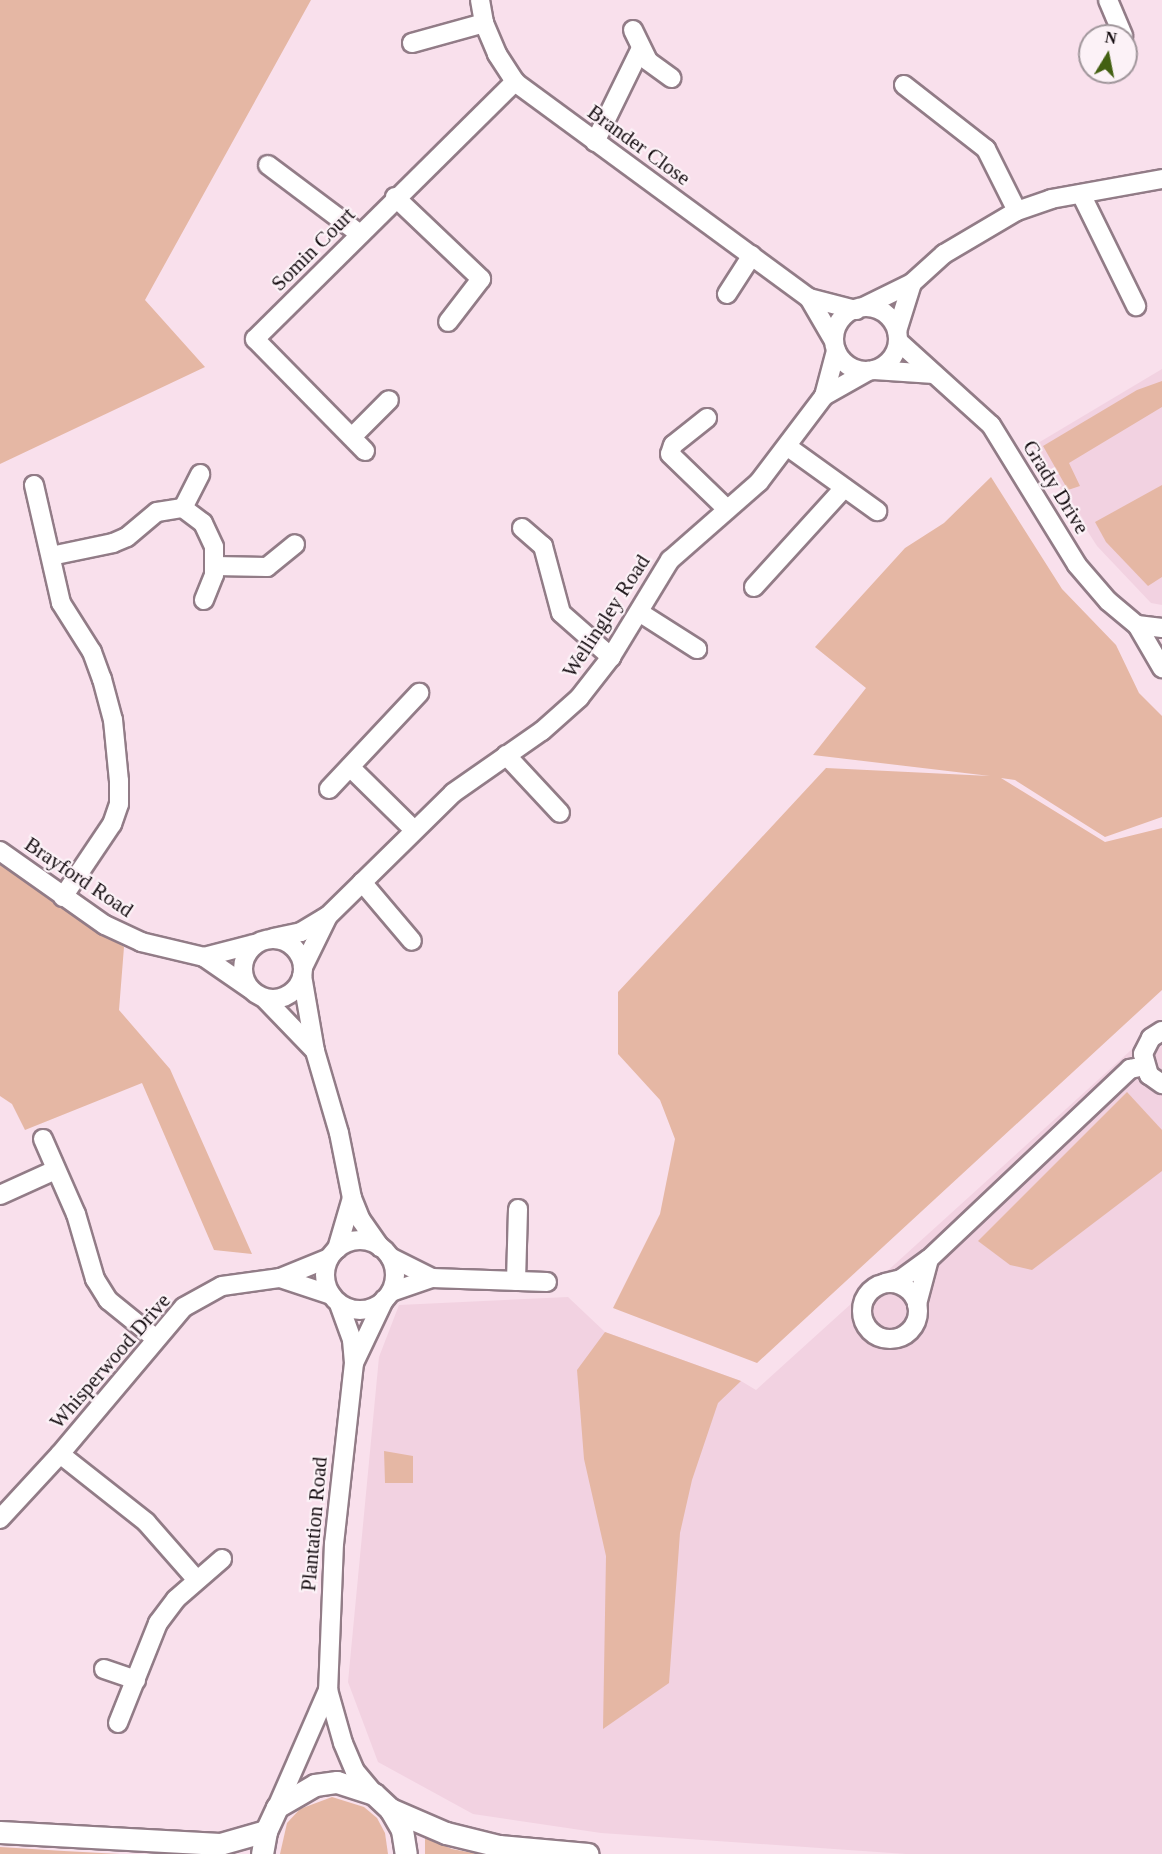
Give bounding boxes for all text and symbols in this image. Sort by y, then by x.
north arrow [1078,24,1138,84]
text: N [1104,28,1118,47]
street label: Brander Close [583,99,695,191]
street label: Somin Court [266,202,360,296]
street label: Grady Drive [1017,436,1095,538]
street label: Wellingley Road [557,550,655,682]
street label: Brayford Road [20,831,138,923]
street label: Whisperwood Drive [44,1288,176,1434]
street label: Plantation Road [296,1456,332,1592]

